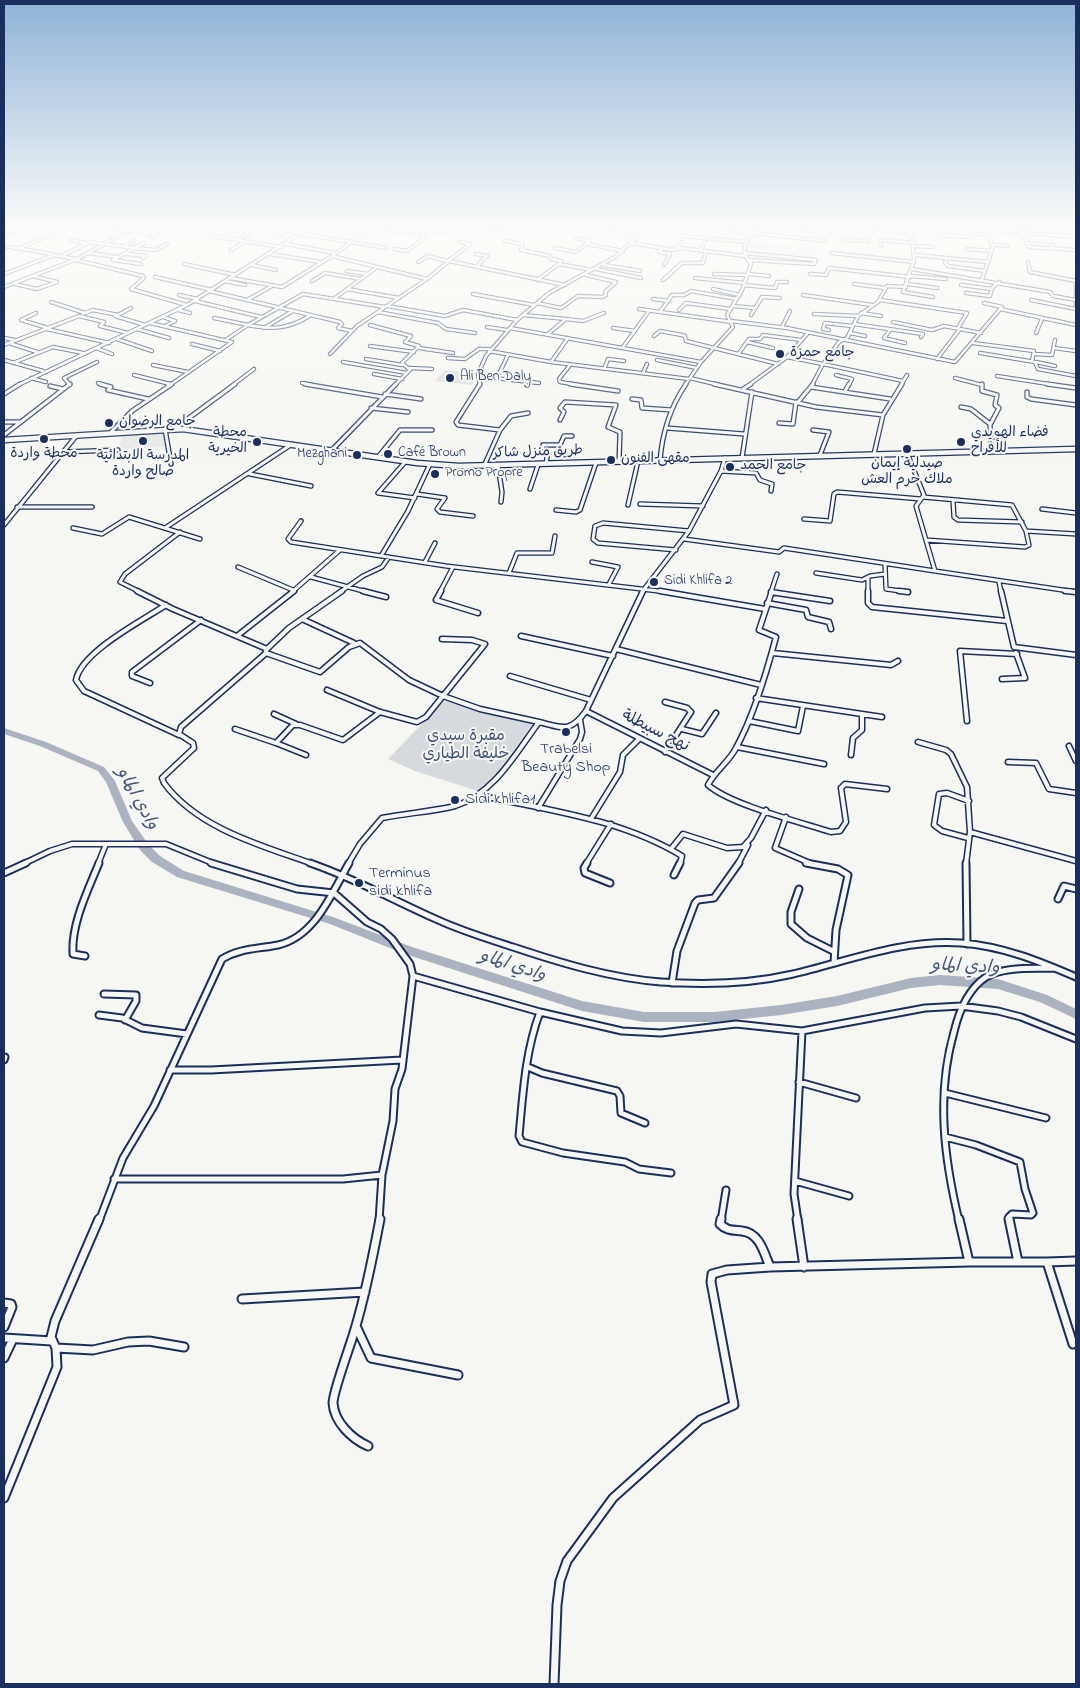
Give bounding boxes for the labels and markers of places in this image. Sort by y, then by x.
place label: جامع حمزة [790,346,855,362]
marker: جامع حمزة [774,348,786,360]
place label: Ali Ben Daly [460,370,531,386]
marker: Ali Ben Daly [444,372,456,384]
place label: جامع الرضوان [119,415,196,431]
marker: جامع الرضوان [103,417,115,429]
place label: محطة الخيرية [208,426,247,458]
place label: فضاء الهويدي للأفراح [971,426,1049,458]
marker: محطة واردة [38,433,50,445]
marker: المدرسة الابتدائية صالح واردة [137,435,149,447]
marker: محطة الخيرية [251,436,263,448]
marker: فضاء الهويدي للأفراح [955,436,967,448]
marker: صيدلية إيمان ملاك حرم العش [901,443,913,455]
place label: Café Brown [398,446,466,462]
place label: محطة واردة [10,447,78,463]
place label: Mezghani [297,447,347,463]
marker: Café Brown [382,448,394,460]
place label: المدرسة الابتدائية صالح واردة [97,449,189,482]
marker: Mezghani [351,449,363,461]
place label: مقهى الفنون [621,452,690,468]
marker: مقهى الفنون [605,454,617,466]
place label: صيدلية إيمان ملاك حرم العش [861,457,953,490]
place label: جامع الحمد [740,459,806,475]
marker: جامع الحمد [724,461,736,473]
place label: Promo Propre [445,466,523,482]
marker: Promo Propre [429,468,441,480]
place label: Sidi Khlifa 2 [664,574,732,590]
marker: Sidi Khlifa 2 [648,576,660,588]
marker: Trabelsi Beauty Shop [560,726,572,738]
place label: Trabelsi Beauty Shop [522,740,610,778]
place label: Sidi khlifa1 [465,790,535,810]
marker: Sidi khlifa1 [449,794,461,806]
place label: Terminus sidi khlifa [369,864,432,902]
marker: Terminus sidi khlifa [353,877,365,889]

